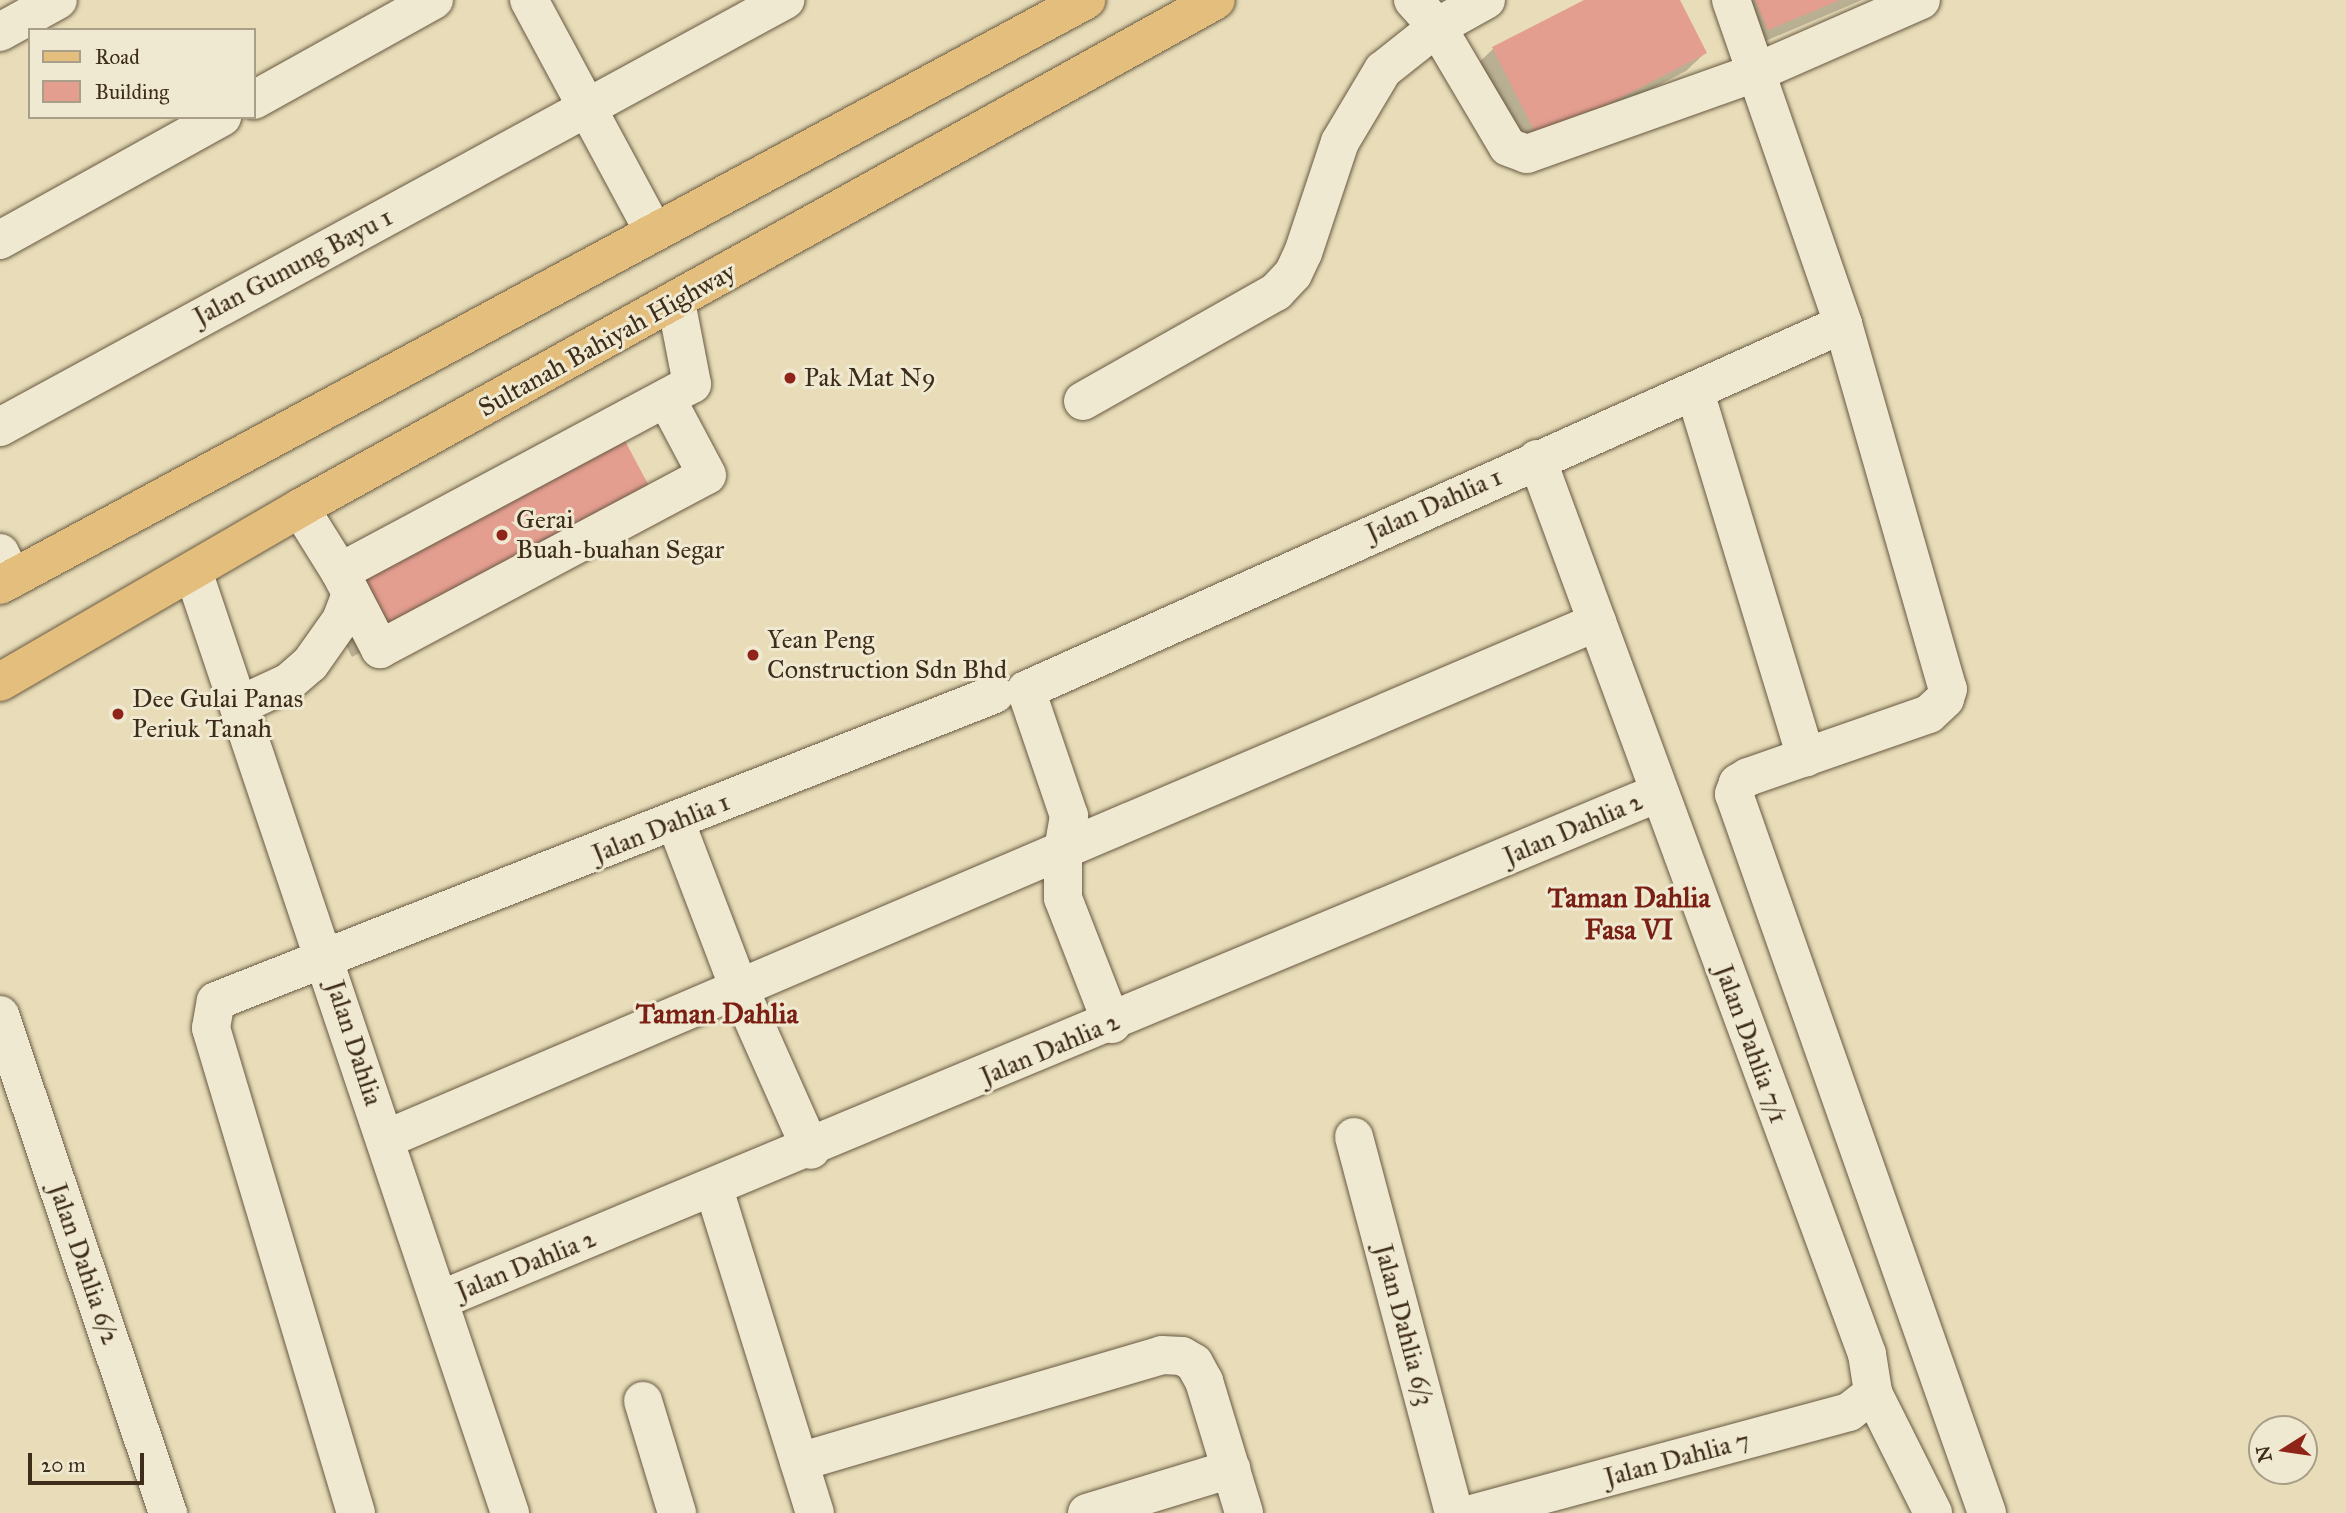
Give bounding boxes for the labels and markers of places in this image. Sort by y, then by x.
place label: Pak Mat N9 [804,362,936,394]
marker: Pak Mat N9 [782,370,798,386]
place label: Gerai Buah-buahan Segar [516,504,724,566]
marker: Gerai Buah-buahan Segar [494,527,510,543]
place label: Yean Peng Construction Sdn Bhd [767,624,1007,686]
marker: Yean Peng Construction Sdn Bhd [745,647,761,663]
place label: Dee Gulai Panas Periuk Tanah [132,683,303,744]
marker: Dee Gulai Panas Periuk Tanah [110,706,126,722]

